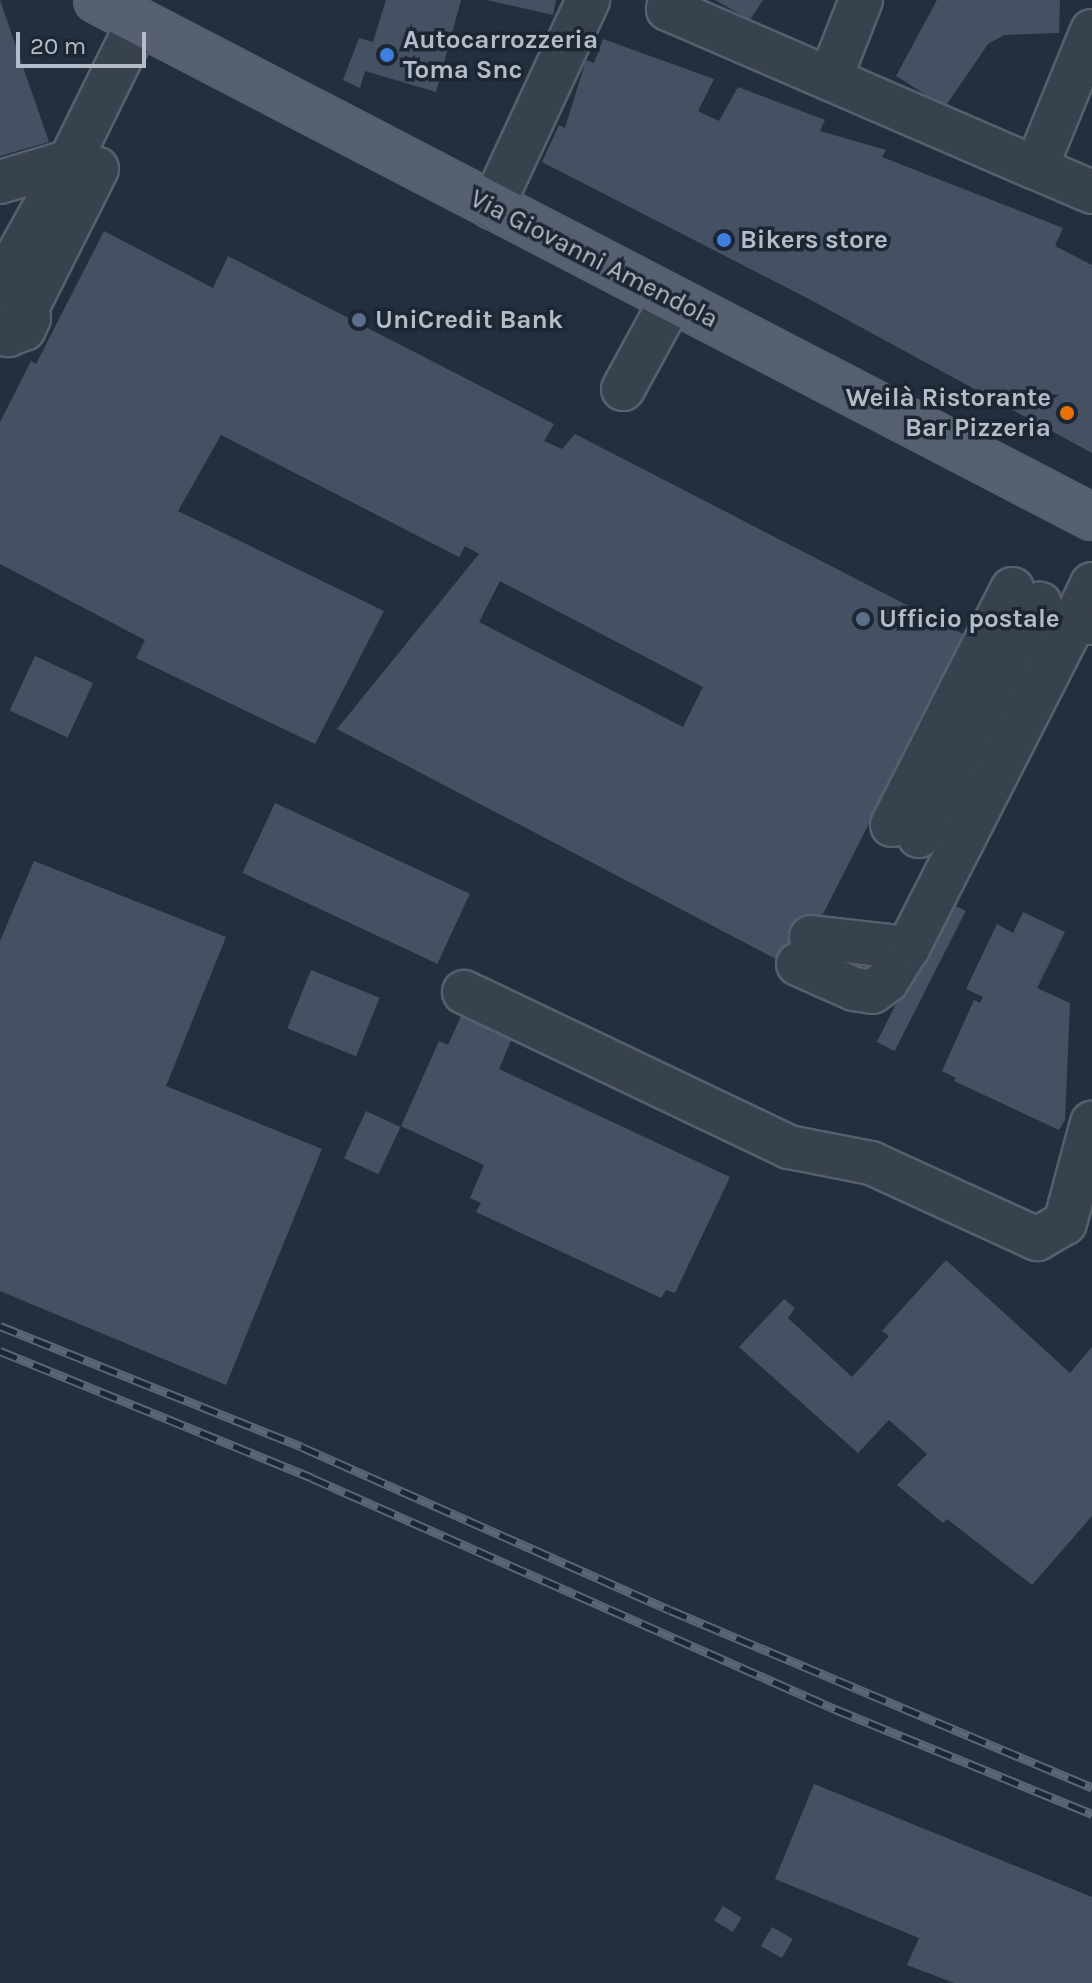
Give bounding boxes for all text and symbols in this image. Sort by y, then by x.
scale bar [20,16,150,66]
place label: Autocarrozzeria Toma Snc [403,24,598,86]
text: 20 m [30,32,86,60]
marker: Autocarrozzeria Toma Snc [378,46,396,64]
street label: Via Giovanni Amendola [465,183,723,335]
place label: Bikers store [740,224,888,256]
marker: Bikers store [715,231,733,249]
place label: UniCredit Bank [375,304,563,336]
marker: UniCredit Bank [350,311,368,329]
place label: Weilà Ristorante Bar Pizzeria [846,382,1051,444]
marker: Weilà Ristorante Bar Pizzeria [1058,404,1076,422]
place label: Ufficio postale [879,603,1060,635]
marker: Ufficio postale [854,610,872,628]

